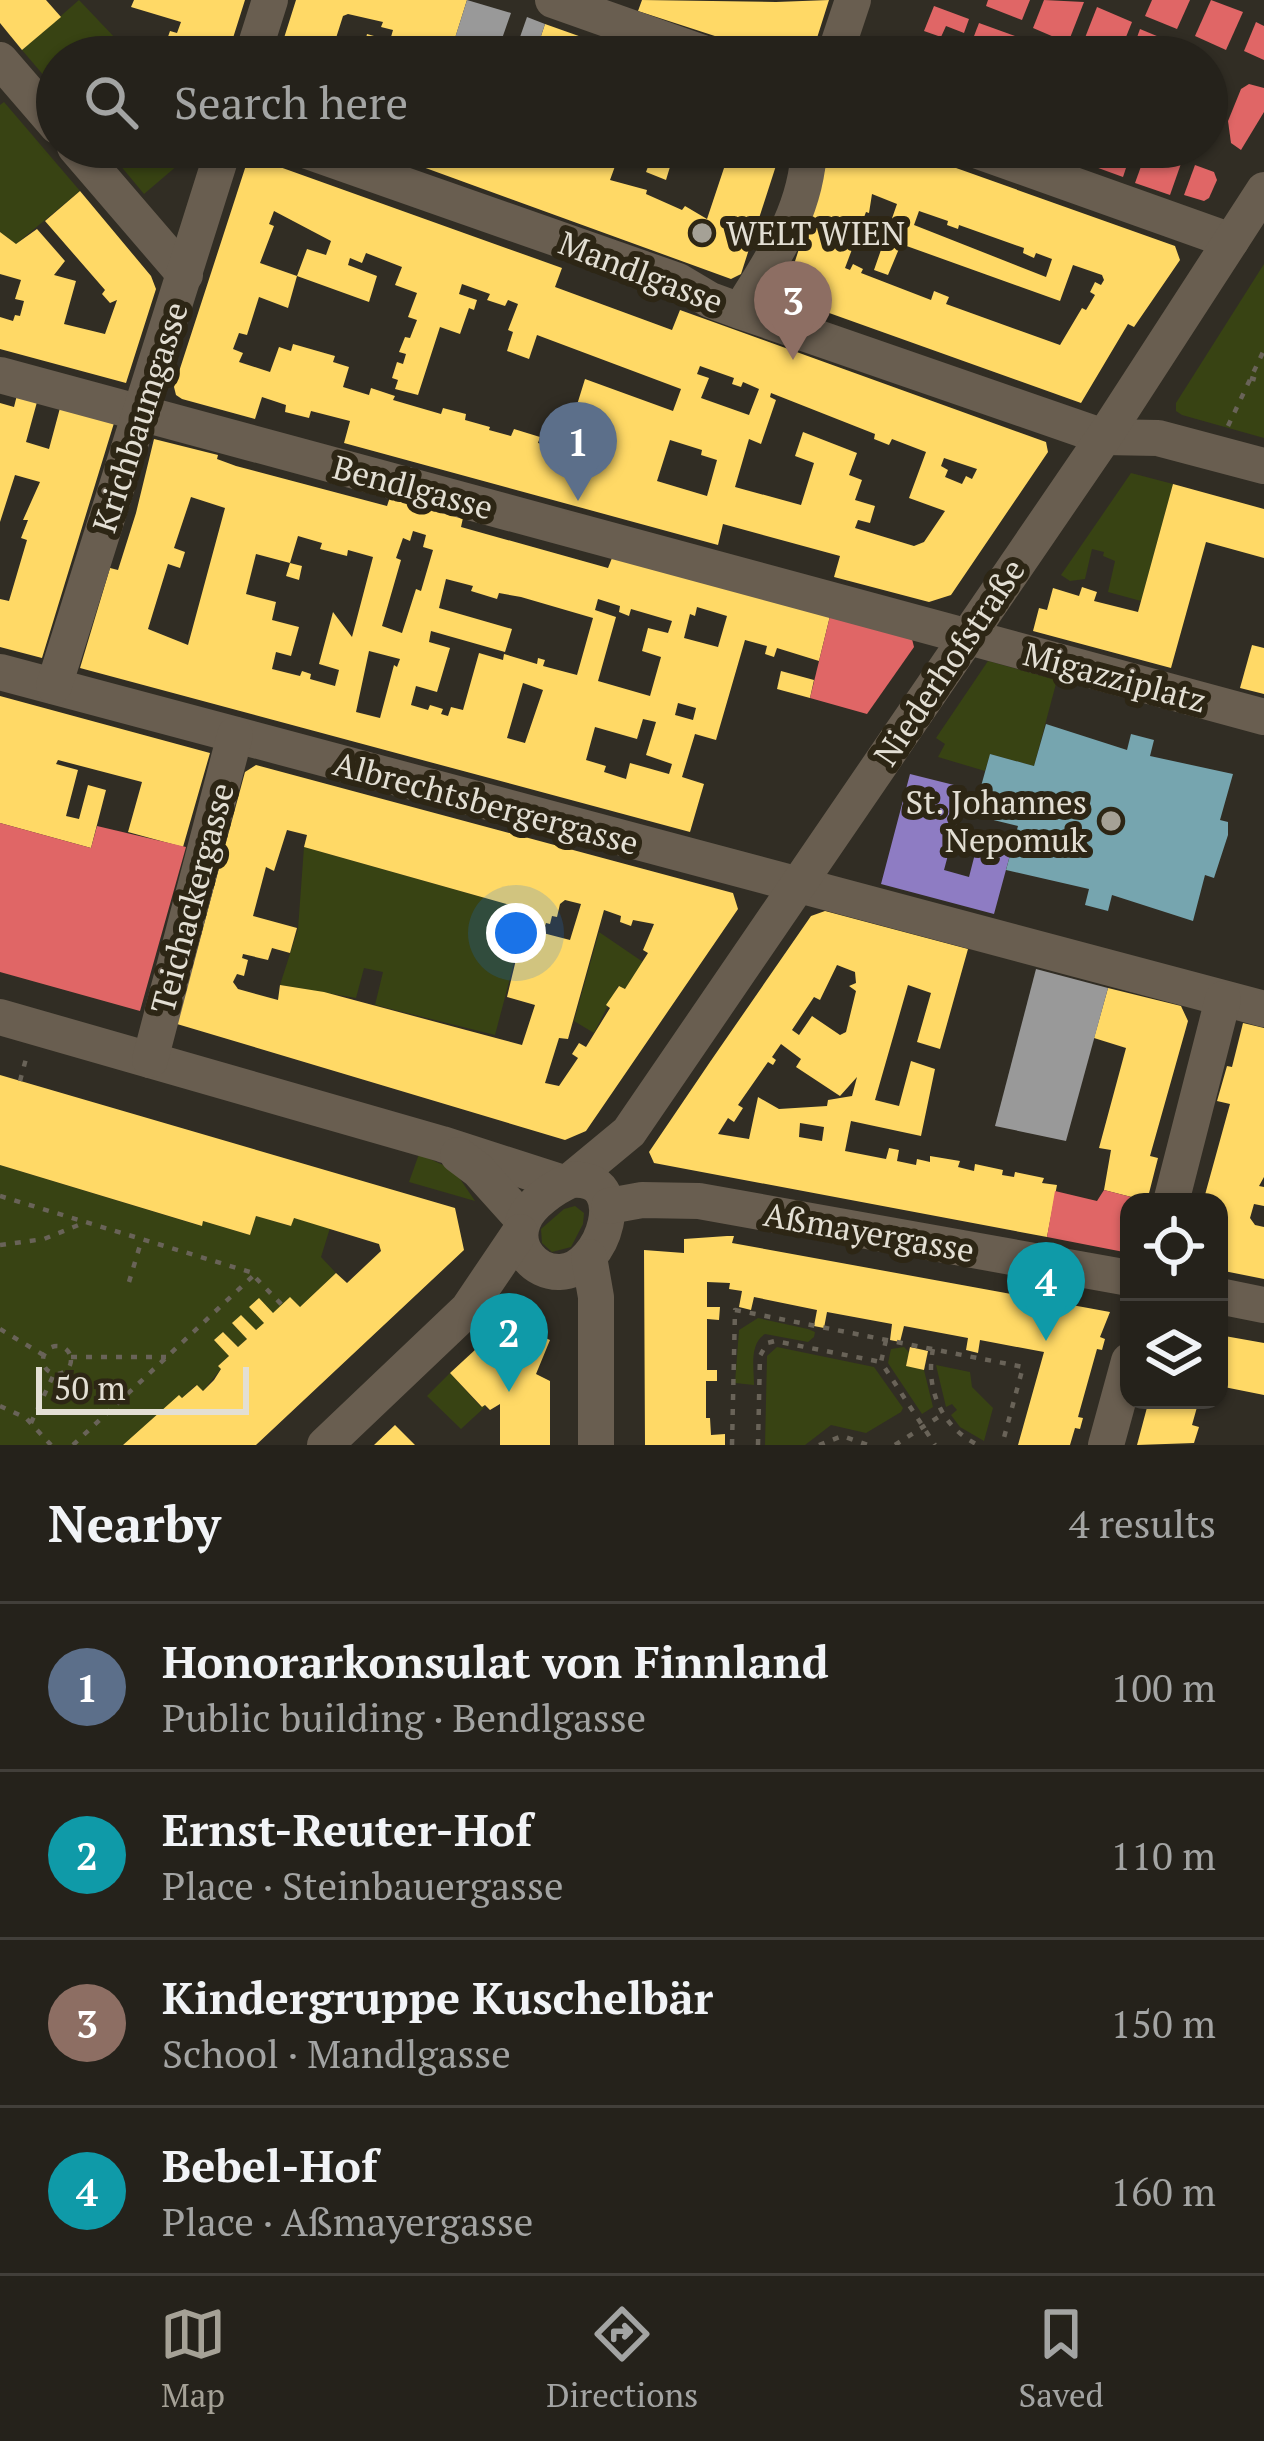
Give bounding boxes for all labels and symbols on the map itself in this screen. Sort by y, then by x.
place label: WELT WIEN [726,211,905,254]
marker: WELT WIEN [689,220,715,246]
street label: Mandlgasse [553,221,729,322]
pin: 3 [754,261,832,360]
street label: Krichbaumgasse [82,296,197,538]
pin: 1 [539,402,617,501]
street label: Bendlgasse [328,445,498,529]
street label: Niederhofstraße [863,550,1034,774]
street label: Migazziplatz [1019,631,1211,722]
street label: Albrechtsbergergasse [329,741,643,864]
street label: Teichackergasse [140,778,243,1018]
place label: St. Johannes Nepomuk [906,780,1088,861]
marker: St. Johannes Nepomuk [1098,808,1124,834]
your location [486,903,546,963]
street label: Aßmayergasse [760,1192,978,1271]
pin: 4 [1007,1242,1085,1341]
pin: 2 [470,1293,548,1392]
scale bar [36,1361,249,1414]

